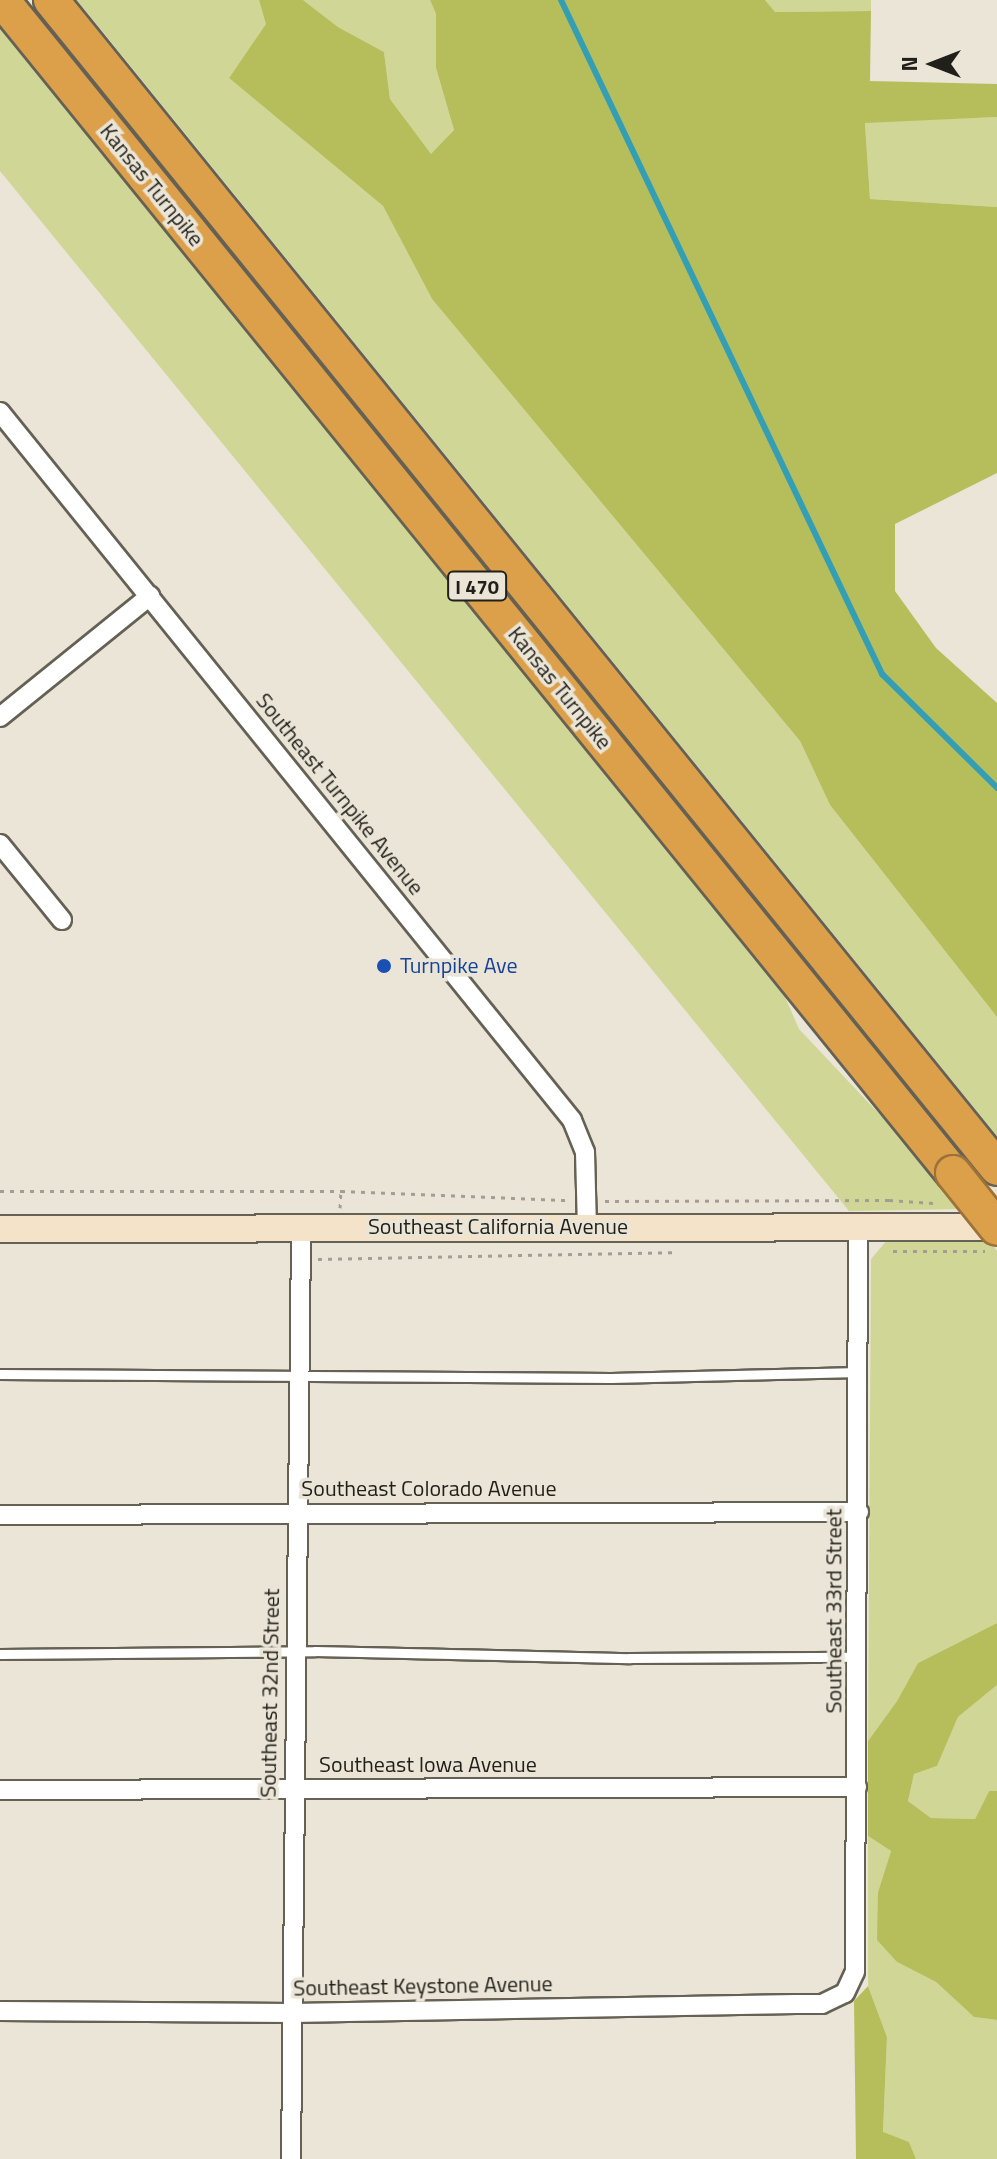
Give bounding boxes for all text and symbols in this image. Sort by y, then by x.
north arrow [893,24,973,104]
text: N [892,56,926,72]
street label: Kansas Turnpike [94,118,210,252]
road number: I 470 [447,570,507,602]
street label: Kansas Turnpike [502,621,618,755]
street label: Southeast Turnpike Avenue [250,688,430,900]
place label: Turnpike Ave [400,953,518,979]
marker: Turnpike Ave [375,957,393,975]
street label: Southeast California Avenue [368,1214,628,1240]
street label: Southeast Colorado Avenue [301,1476,557,1502]
street label: Southeast 33rd Street [821,1509,847,1713]
street label: Southeast 32nd Street [255,1588,285,1798]
street label: Southeast Iowa Avenue [319,1752,537,1778]
street label: Southeast Keystone Avenue [293,1971,553,2001]

